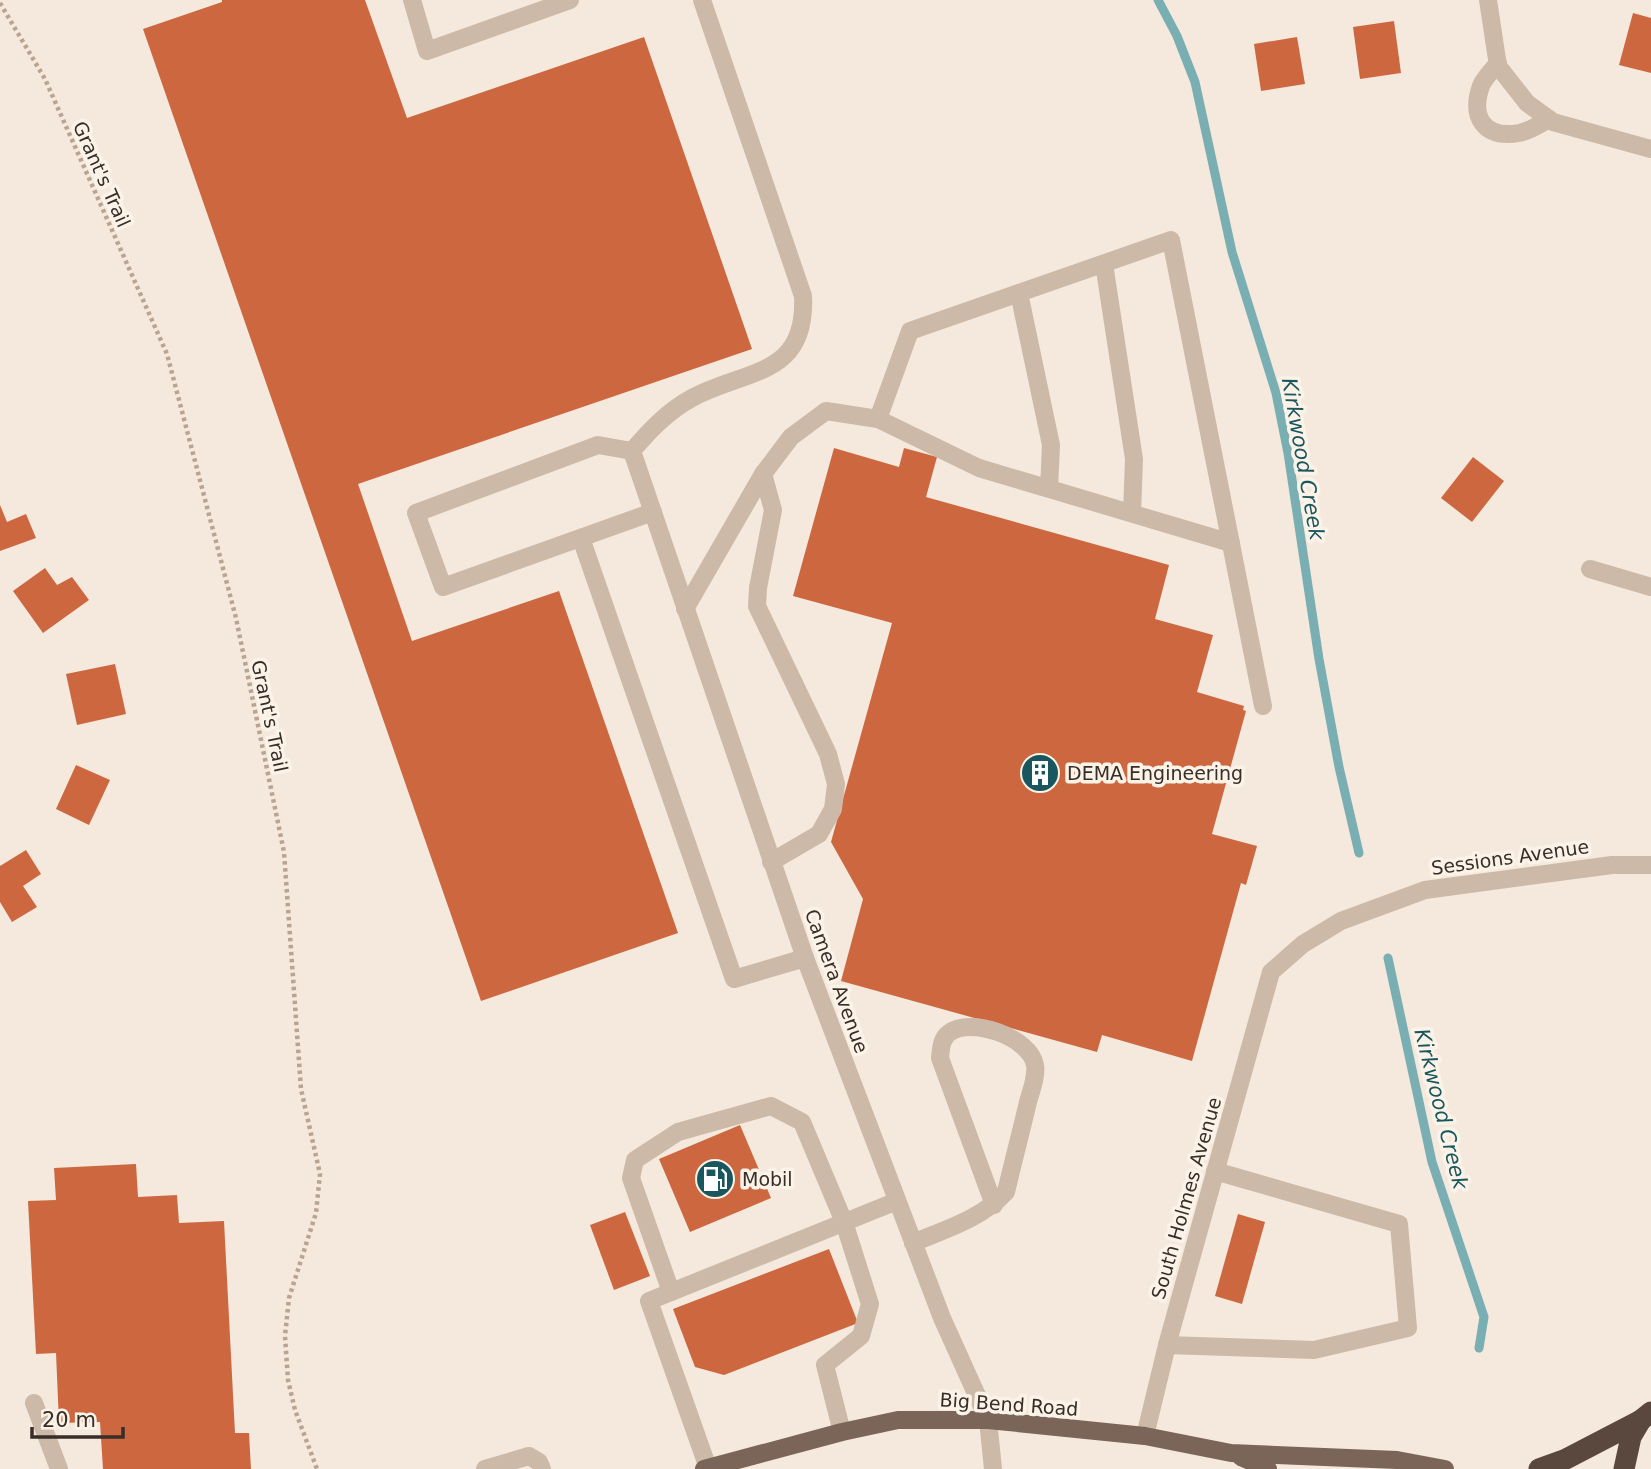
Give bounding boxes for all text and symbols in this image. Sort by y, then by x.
street label: Grant's Trail [69,118,135,230]
water label: Kirkwood Creek [1277,376,1329,543]
street label: Grant's Trail [247,658,293,774]
building icon: DEMA Engineering [1019,752,1061,794]
place label: DEMA Engineering [1067,762,1243,784]
street label: Sessions Avenue [1430,835,1590,879]
street label: Camera Avenue [801,906,873,1056]
water label: Kirkwood Creek [1409,1026,1473,1193]
street label: South Holmes Avenue [1147,1094,1225,1302]
fuel station icon: Mobil [694,1158,736,1200]
place label: Mobil [742,1168,793,1190]
street label: Big Bend Road [939,1388,1079,1420]
scale bar [32,1396,122,1440]
text: 20 m [42,1408,96,1432]

